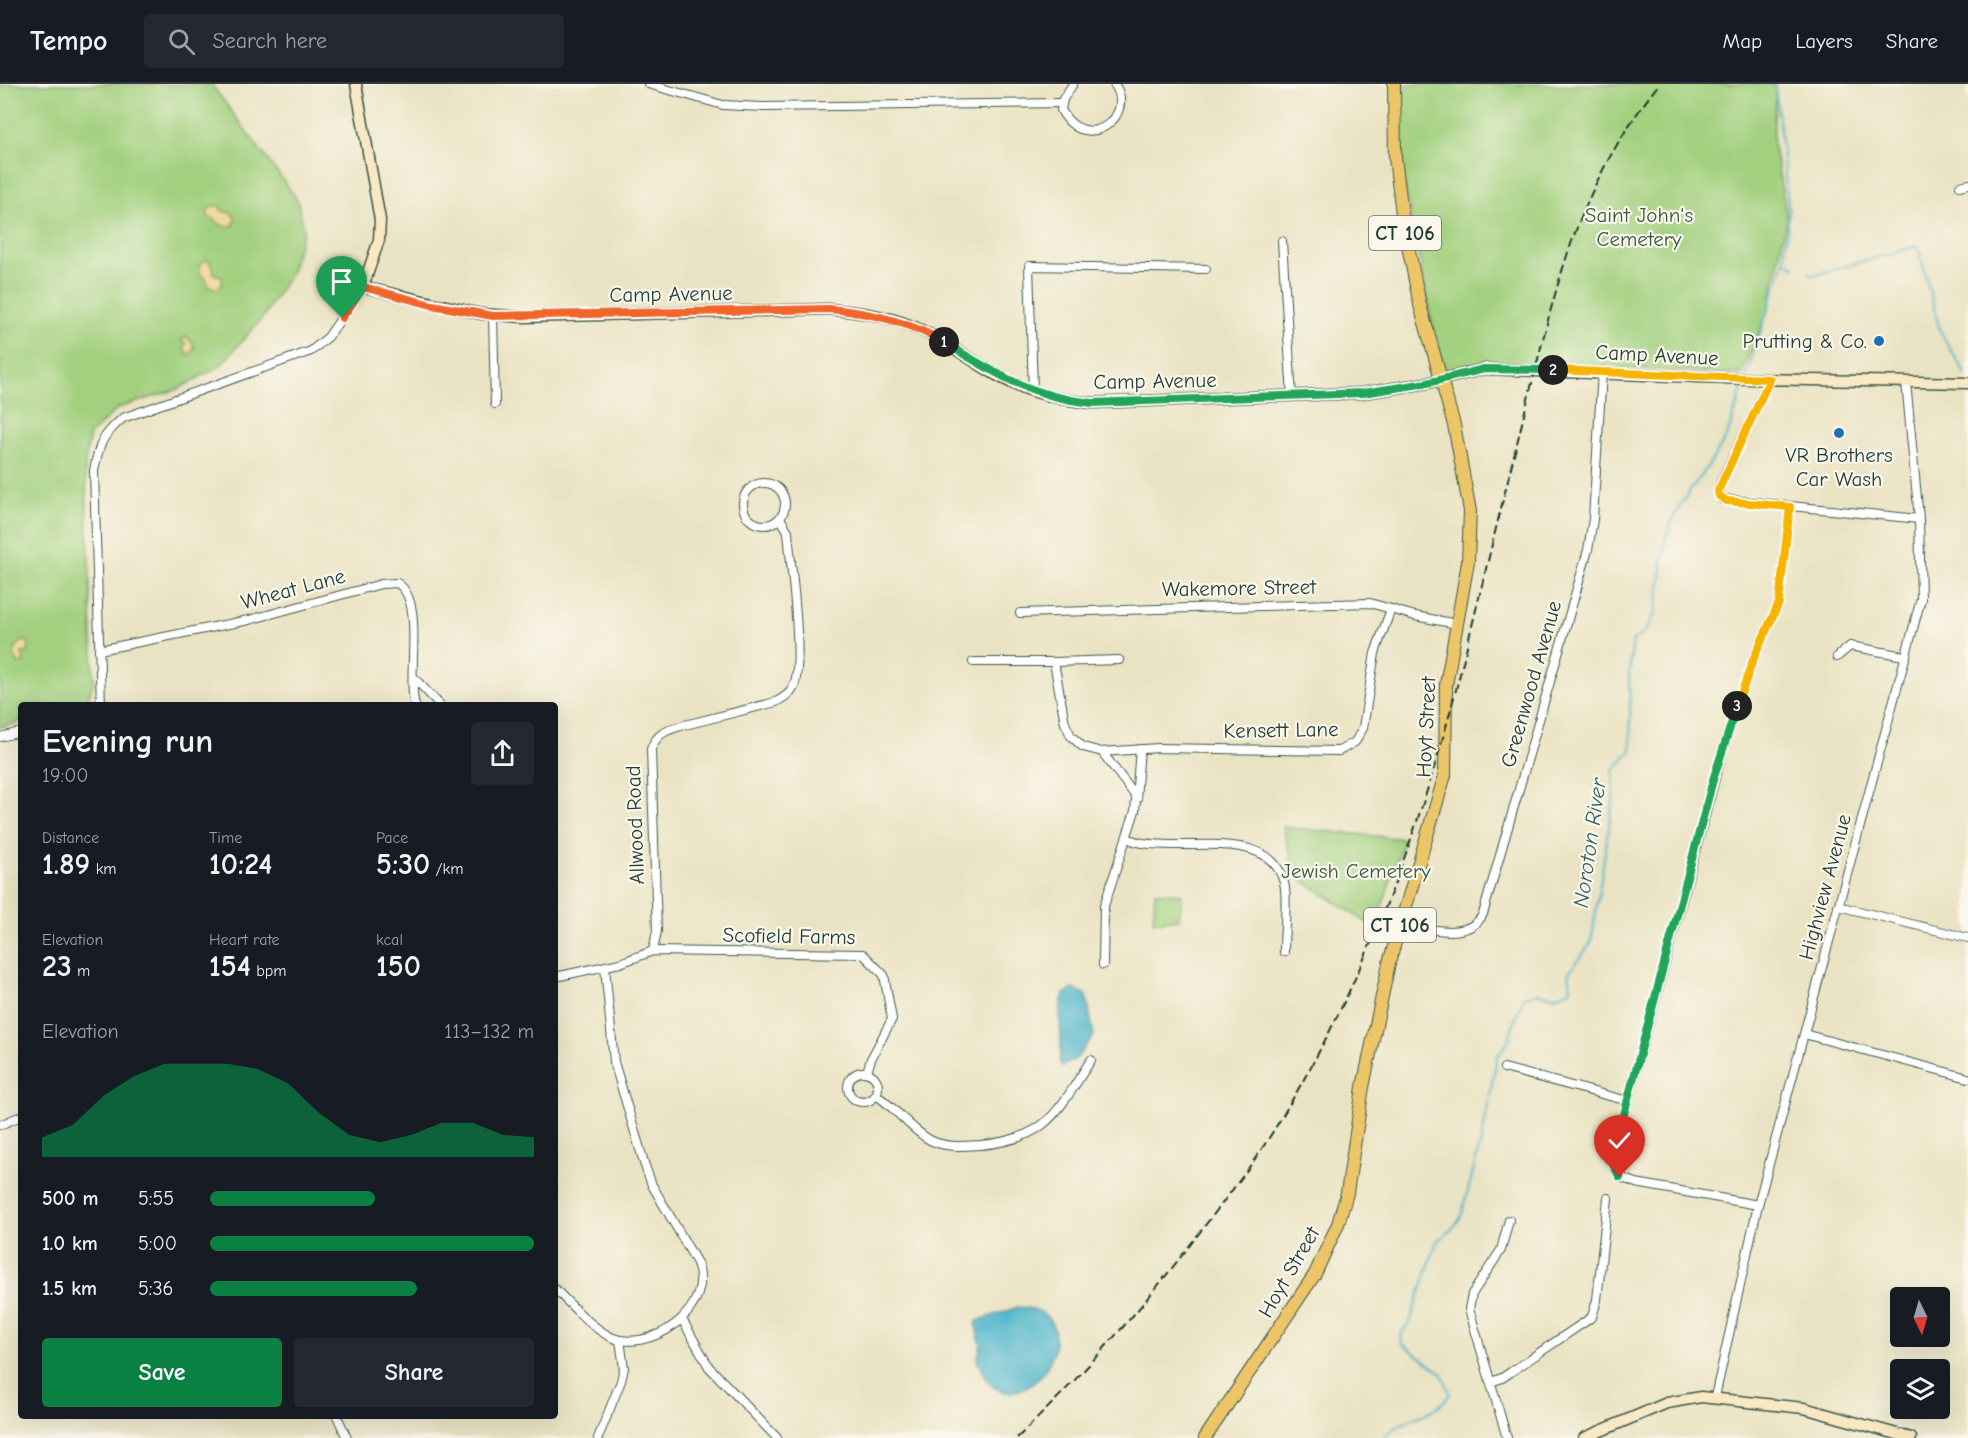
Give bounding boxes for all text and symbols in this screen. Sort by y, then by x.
search box [144,14,564,68]
text: Tempo [30,25,108,57]
icon: search [165,25,198,58]
text: Search here [213,28,327,54]
text: Map [1723,29,1762,53]
text: Layers [1795,29,1853,53]
text: Share [1886,29,1938,53]
park label: Saint John's Cemetery [1585,203,1693,251]
road number: CT 106 [1369,216,1441,250]
pin [316,256,367,318]
icon: arrive [325,265,358,298]
street label: Camp Avenue [609,281,733,307]
pin: 1 [929,327,959,357]
place label: Prutting & Co. [1742,329,1867,353]
text: 1 [941,333,947,351]
marker: Prutting & Co. [1872,334,1886,348]
street label: Camp Avenue [1595,340,1719,370]
pin: 2 [1538,355,1568,385]
text: 2 [1549,361,1557,379]
street label: Camp Avenue [1093,368,1217,394]
marker: VR Brothers Car Wash [1832,426,1846,440]
place label: VR Brothers Car Wash [1785,443,1893,491]
street label: Wheat Lane [238,564,348,614]
street label: Wakemore Street [1162,575,1317,601]
street label: Greenwood Avenue [1496,598,1566,770]
street label: Hoyt Street [1411,675,1441,778]
pin: 3 [1722,691,1752,721]
text: 3 [1733,697,1741,715]
street label: Kensett Lane [1223,717,1339,743]
text: Evening run [42,722,213,760]
button: share [471,722,534,785]
text: 19:00 [42,764,89,787]
street label: Allwood Road [621,765,649,885]
water label: Noroton River [1568,775,1612,910]
street label: Highview Avenue [1794,811,1856,963]
text: Distance [42,829,99,847]
text: Time [209,829,242,847]
text: Pace [376,829,408,847]
text: 1.89 [42,847,90,882]
text: 10:24 [209,847,272,882]
text: 5:30 [376,847,430,882]
park label: Jewish Cemetery [1281,859,1431,883]
text: km [90,860,117,878]
text: /km [430,860,463,878]
road number: CT 106 [1364,908,1436,942]
street label: Scofield Farms [722,923,856,949]
text: Elevation [42,931,103,949]
text: Heart rate [209,931,280,949]
text: kcal [376,931,403,949]
text: 23 [42,949,72,984]
text: 154 [209,949,251,984]
text: 150 [376,949,421,984]
text: m [72,962,90,980]
text: bpm [251,962,286,980]
text: Elevation [42,1020,119,1043]
text: 113–132 m [444,1020,534,1043]
pin [1594,1115,1645,1177]
icon: check [1603,1124,1636,1157]
text: 500 m [42,1187,99,1210]
text: 5:55 [138,1187,174,1210]
street label: Hoyt Street [1253,1221,1325,1322]
text: 1.0 km [42,1232,98,1255]
text: 5:00 [138,1232,177,1255]
text: 1.5 km [42,1277,97,1300]
text: 5:36 [138,1277,173,1300]
north arrow [1890,1287,1950,1347]
map controls [1890,1287,1950,1419]
button: Save [42,1338,282,1407]
button: Share [294,1338,534,1407]
button: layers [1890,1359,1950,1419]

